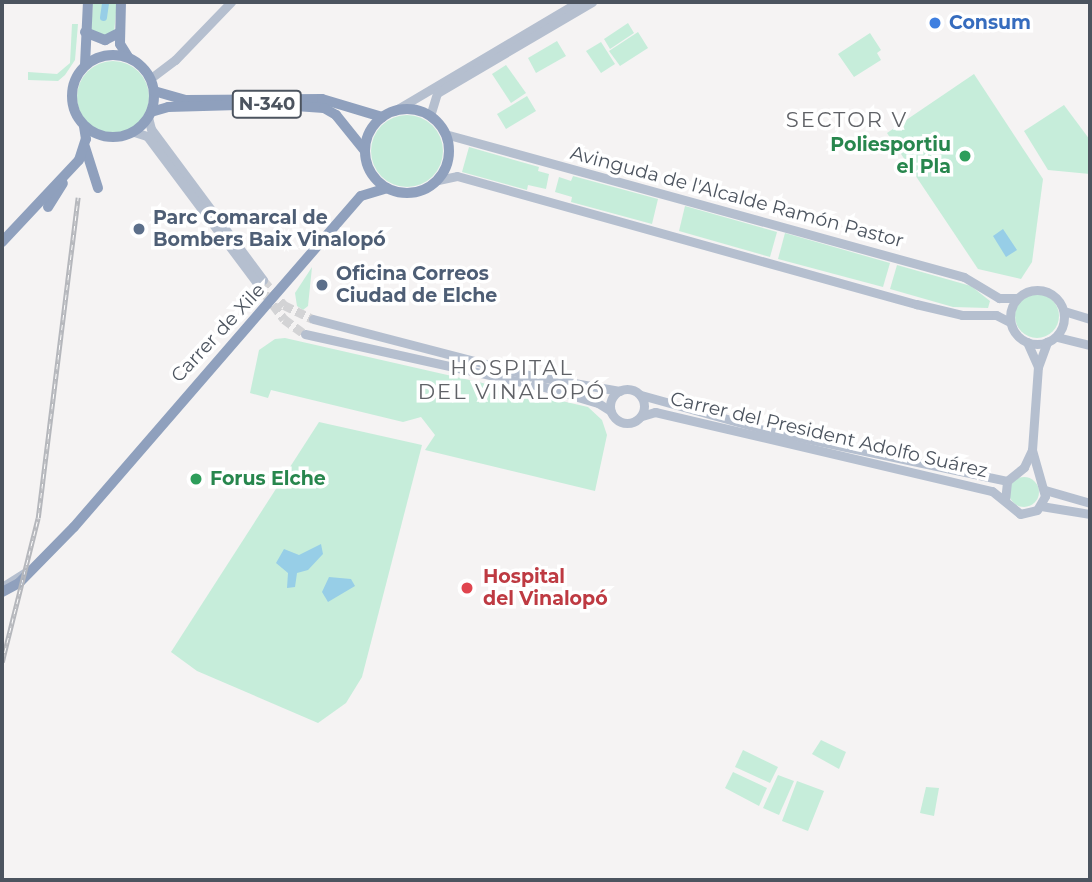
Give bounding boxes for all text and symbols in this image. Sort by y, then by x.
place label: Consum [949,12,1031,34]
marker: Consum [927,15,943,31]
road number: N-340 [230,90,304,119]
district label: SECTOR V [787,107,907,133]
place label: Poliesportiu el Pla [830,134,951,178]
street label: Avinguda de l'Alcalde Ramón Pastor [568,141,906,253]
marker: Poliesportiu el Pla [957,148,973,164]
place label: Parc Comarcal de Bombers Baix Vinalopó [153,207,386,251]
marker: Parc Comarcal de Bombers Baix Vinalopó [131,221,147,237]
place label: Oficina Correos Ciudad de Elche [336,263,497,307]
marker: Oficina Correos Ciudad de Elche [314,277,330,293]
street label: Carrer de Xile [166,279,270,387]
district label: HOSPITAL DEL VINALOPÓ [419,355,605,405]
street label: Carrer del President Adolfo Suárez [668,387,990,483]
place label: Forus Elche [210,468,326,490]
marker: Forus Elche [188,471,204,487]
place label: Hospital del Vinalopó [483,566,608,610]
marker: Hospital del Vinalopó [457,578,477,598]

